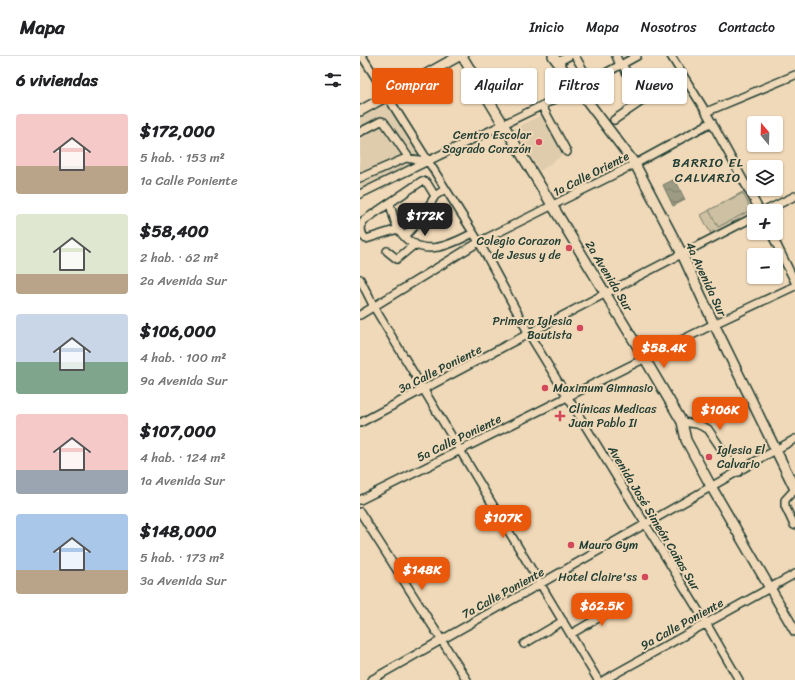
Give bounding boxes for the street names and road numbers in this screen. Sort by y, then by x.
street label: 1a Calle Oriente [549,145,633,203]
street label: 2a Avenida Sur [579,236,640,317]
street label: 4a Avenida Sur [679,238,733,321]
street label: 3a Calle Poniente [394,338,486,400]
street label: 5a Calle Poniente [413,408,505,468]
street label: Avenida José Simeón Cañas Sur [601,440,707,596]
street label: 7a Calle Poniente [457,561,549,625]
street label: 9a Calle Poniente [636,592,728,656]

